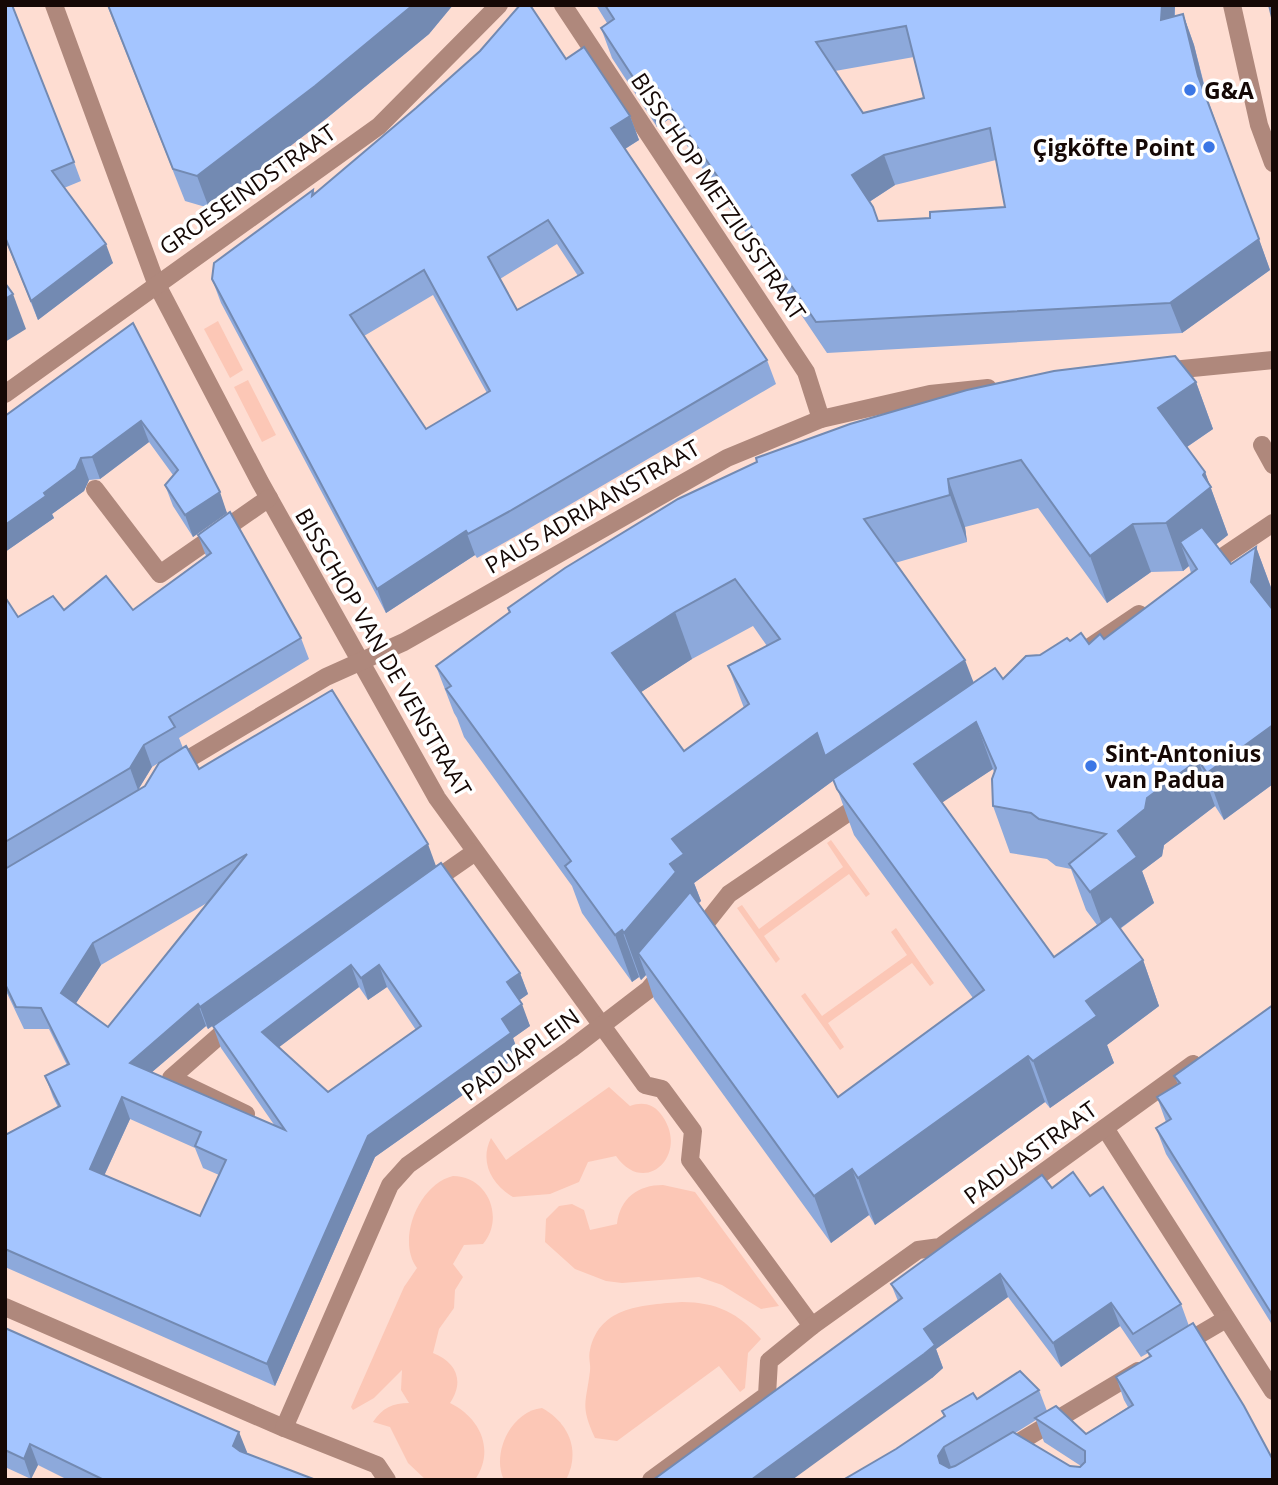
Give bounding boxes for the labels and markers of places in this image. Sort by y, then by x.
place label: G&A [1204,74,1254,106]
marker: G&A [1182,82,1198,98]
place label: Çigköfte Point [1033,131,1195,163]
marker: Çigköfte Point [1201,139,1217,155]
place label: Sint-Antonius van Padua [1105,737,1261,795]
marker: Sint-Antonius van Padua [1083,758,1099,774]

